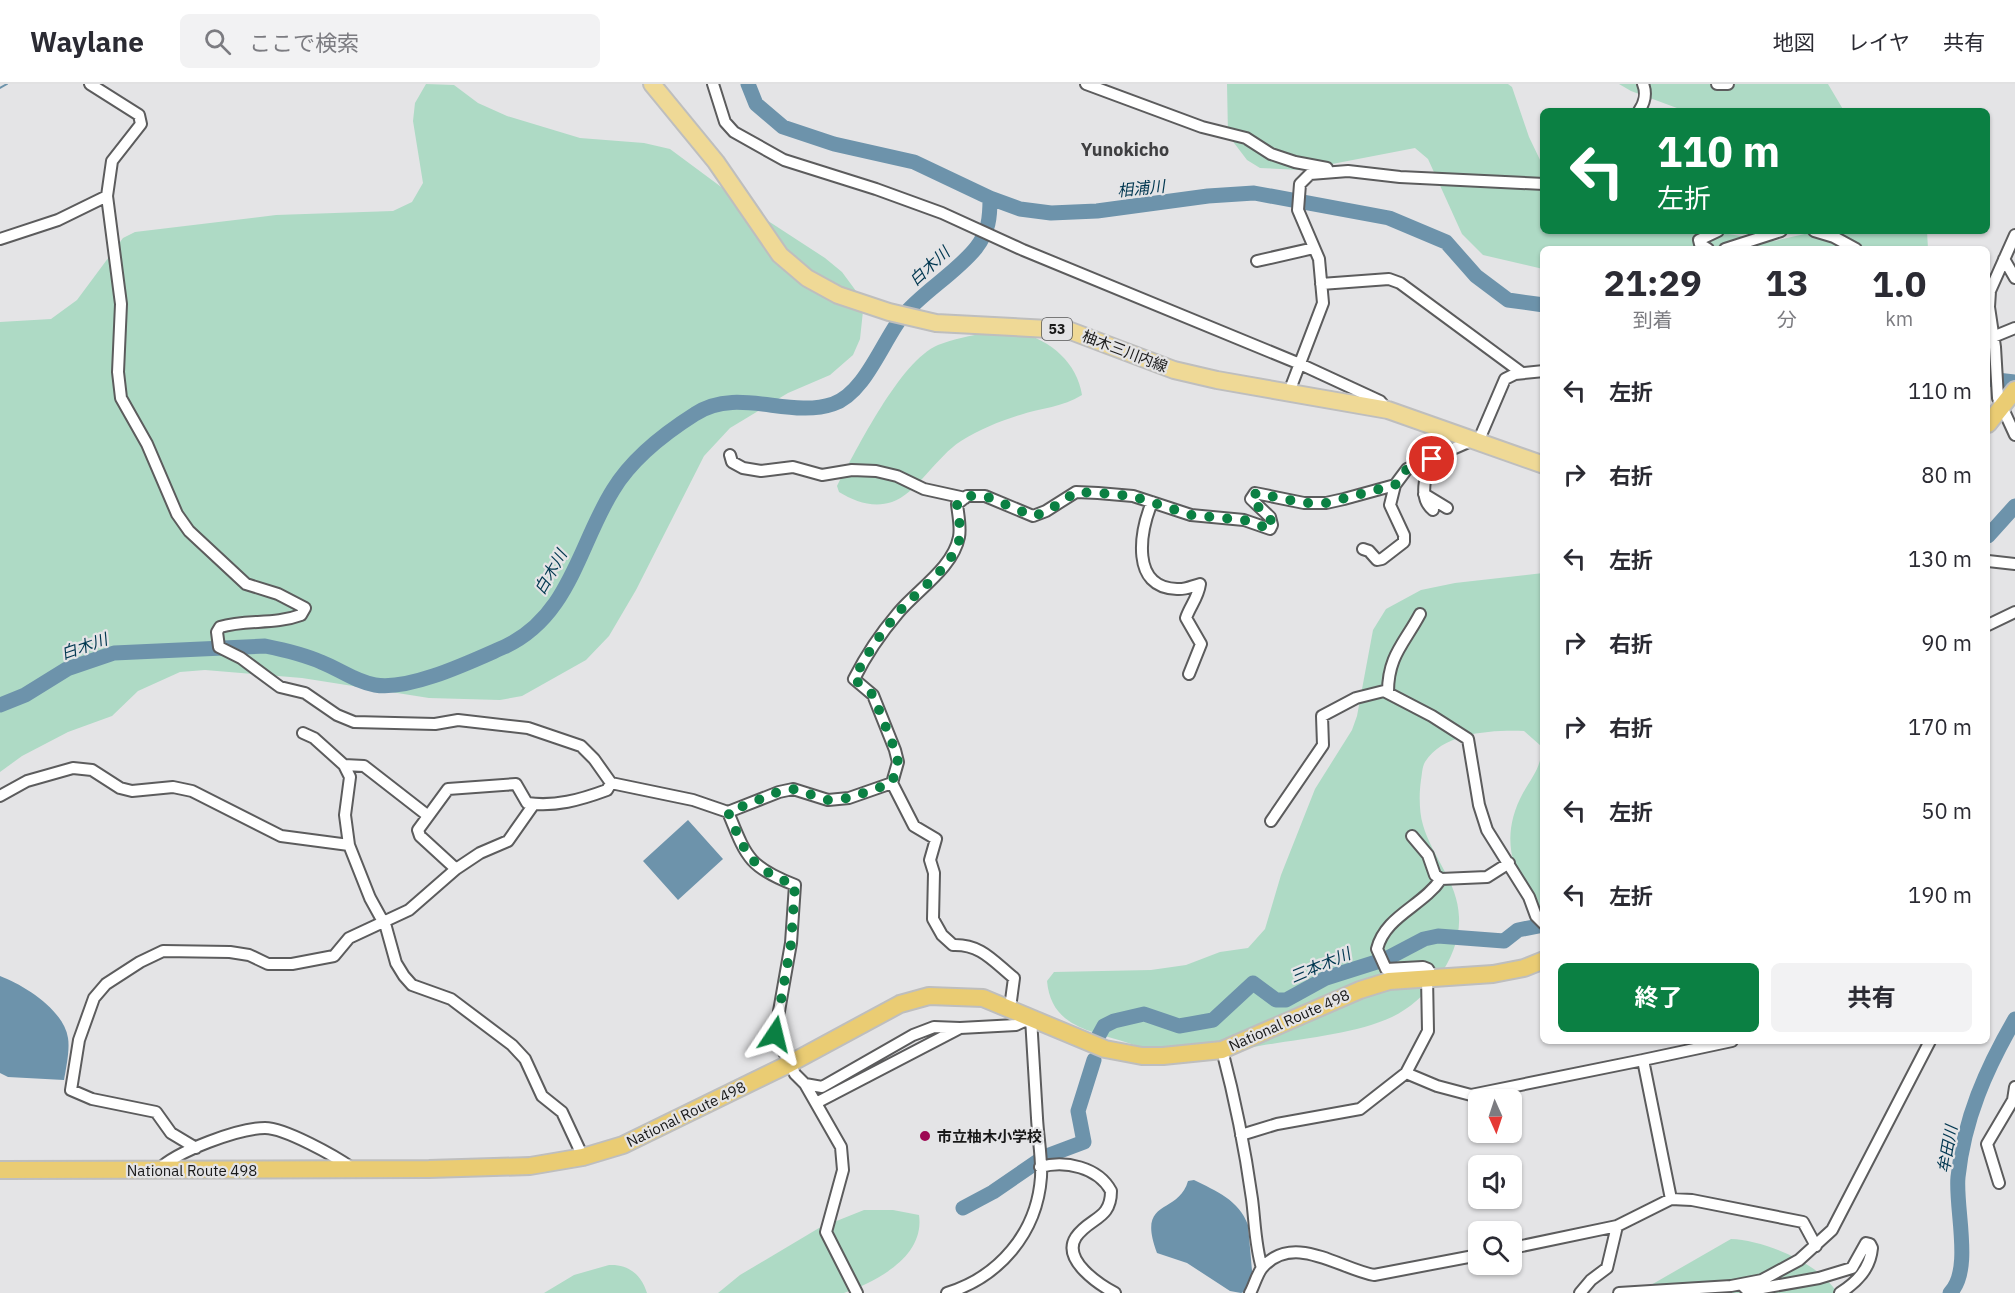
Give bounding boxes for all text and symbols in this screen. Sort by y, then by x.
search box [180,14,600,68]
text: Waylane [30,23,144,60]
icon: search [201,25,234,58]
text: ここで検索 [249,28,359,57]
text: 地図 [1773,28,1815,56]
text: レイヤ [1848,28,1910,56]
text: 共有 [1943,28,1985,56]
text: 110 m [1657,124,1780,179]
icon: left [1558,132,1636,210]
district label: Yunokicho [1081,138,1169,161]
water label: 相浦川 [1116,175,1168,200]
text: 左折 [1657,180,1711,215]
water label: 白木川 [905,241,955,290]
text: 21:29 [1604,259,1702,306]
text: 13 [1765,259,1809,306]
text: 1.0 [1872,260,1926,307]
text: km [1885,305,1913,332]
text: 到着 [1633,306,1673,333]
text: 分 [1777,306,1797,333]
road number: 53 [1042,318,1072,340]
street label: 柚木三川内線 [1080,326,1170,376]
icon: left [1558,374,1591,407]
text: 110 m [1908,376,1972,405]
text: 左折 [1609,377,1653,406]
pin [1406,433,1457,484]
icon: arrive [1415,442,1448,475]
icon: right [1558,458,1591,491]
text: 80 m [1921,460,1972,489]
text: 右折 [1609,461,1653,490]
icon: left [1558,542,1591,575]
water label: 白木川 [529,544,572,598]
text: 130 m [1908,544,1972,573]
text: 左折 [1609,545,1653,574]
icon: right [1558,626,1591,659]
water label: 白木川 [58,628,112,663]
text: 90 m [1921,628,1972,657]
text: 右折 [1609,629,1653,658]
icon: right [1558,710,1591,743]
text: 170 m [1908,712,1972,741]
text: 右折 [1609,713,1653,742]
icon: left [1558,794,1591,827]
text: 50 m [1921,796,1972,825]
text: 左折 [1609,797,1653,826]
icon: left [1558,878,1591,911]
text: 190 m [1908,880,1972,909]
text: 左折 [1609,881,1653,910]
water label: 三本木川 [1287,943,1355,987]
button: 終了 [1558,963,1759,1032]
button: 共有 [1771,963,1972,1032]
street label: National Route 498 [1226,985,1352,1055]
position arrow [743,1002,807,1066]
street label: National Route 498 [623,1077,749,1151]
north arrow [1468,1089,1522,1143]
map controls [1468,1089,1522,1275]
water label: 牟田川 [1933,1122,1961,1174]
place label: 市立柚木小学校 [937,1127,1042,1146]
marker: 市立柚木小学校 [918,1129,932,1143]
button: sound [1468,1155,1522,1209]
street label: National Route 498 [127,1161,257,1180]
button: search [1468,1221,1522,1275]

